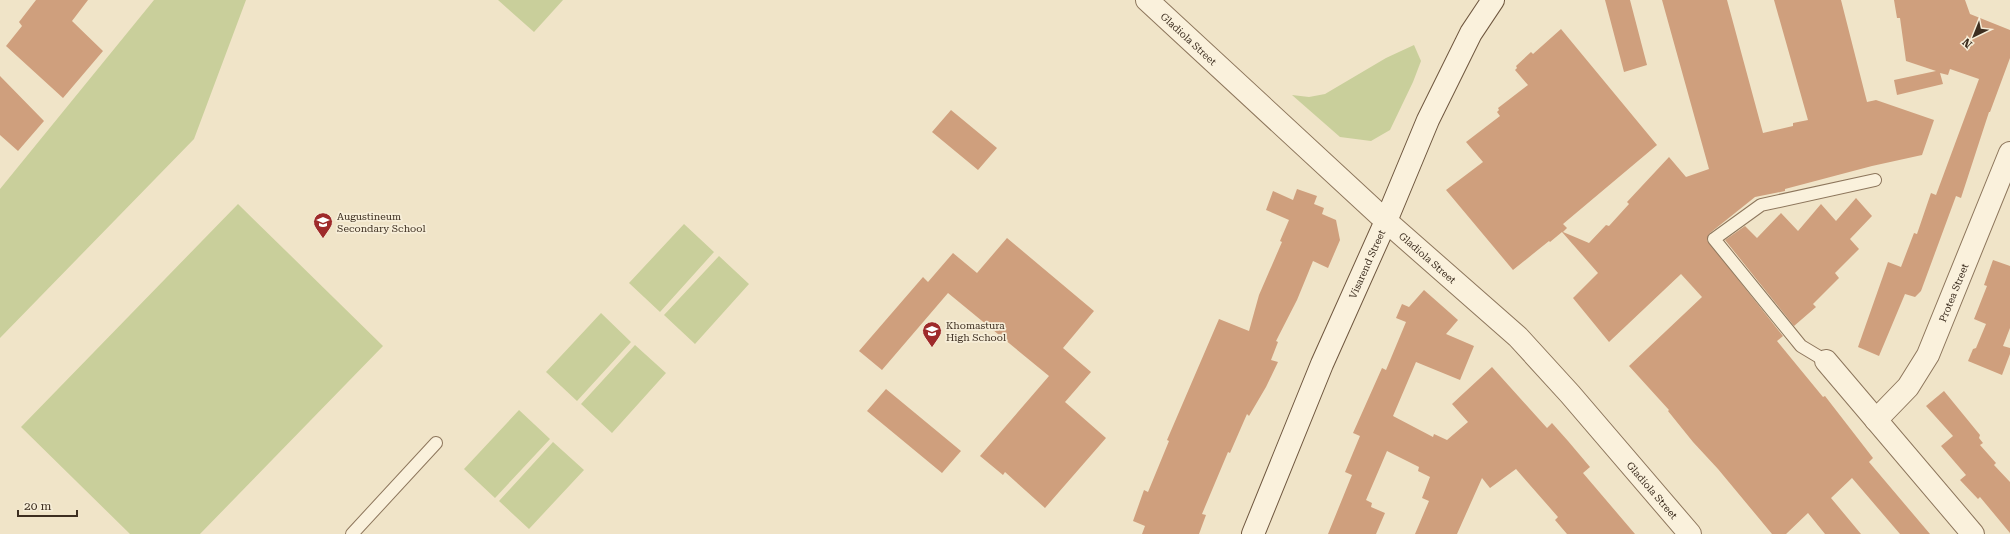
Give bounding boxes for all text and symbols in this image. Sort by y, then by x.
street label: Gladiola Street [1158,11,1219,68]
north arrow [1954,16,1994,56]
text: N [1960,35,1975,51]
school or university icon: Augustineum Secondary School [312,211,334,239]
place label: Augustineum Secondary School [337,211,425,234]
street label: Visarend Street [1347,228,1387,300]
street label: Gladiola Street [1397,230,1458,286]
street label: Protea Street [1937,262,1971,324]
school or university icon: Khomastura High School [921,320,943,348]
place label: Khomastura High School [946,320,1006,343]
street label: Gladiola Street [1625,460,1680,521]
scale bar [18,492,77,518]
text: 20 m [24,499,51,513]

